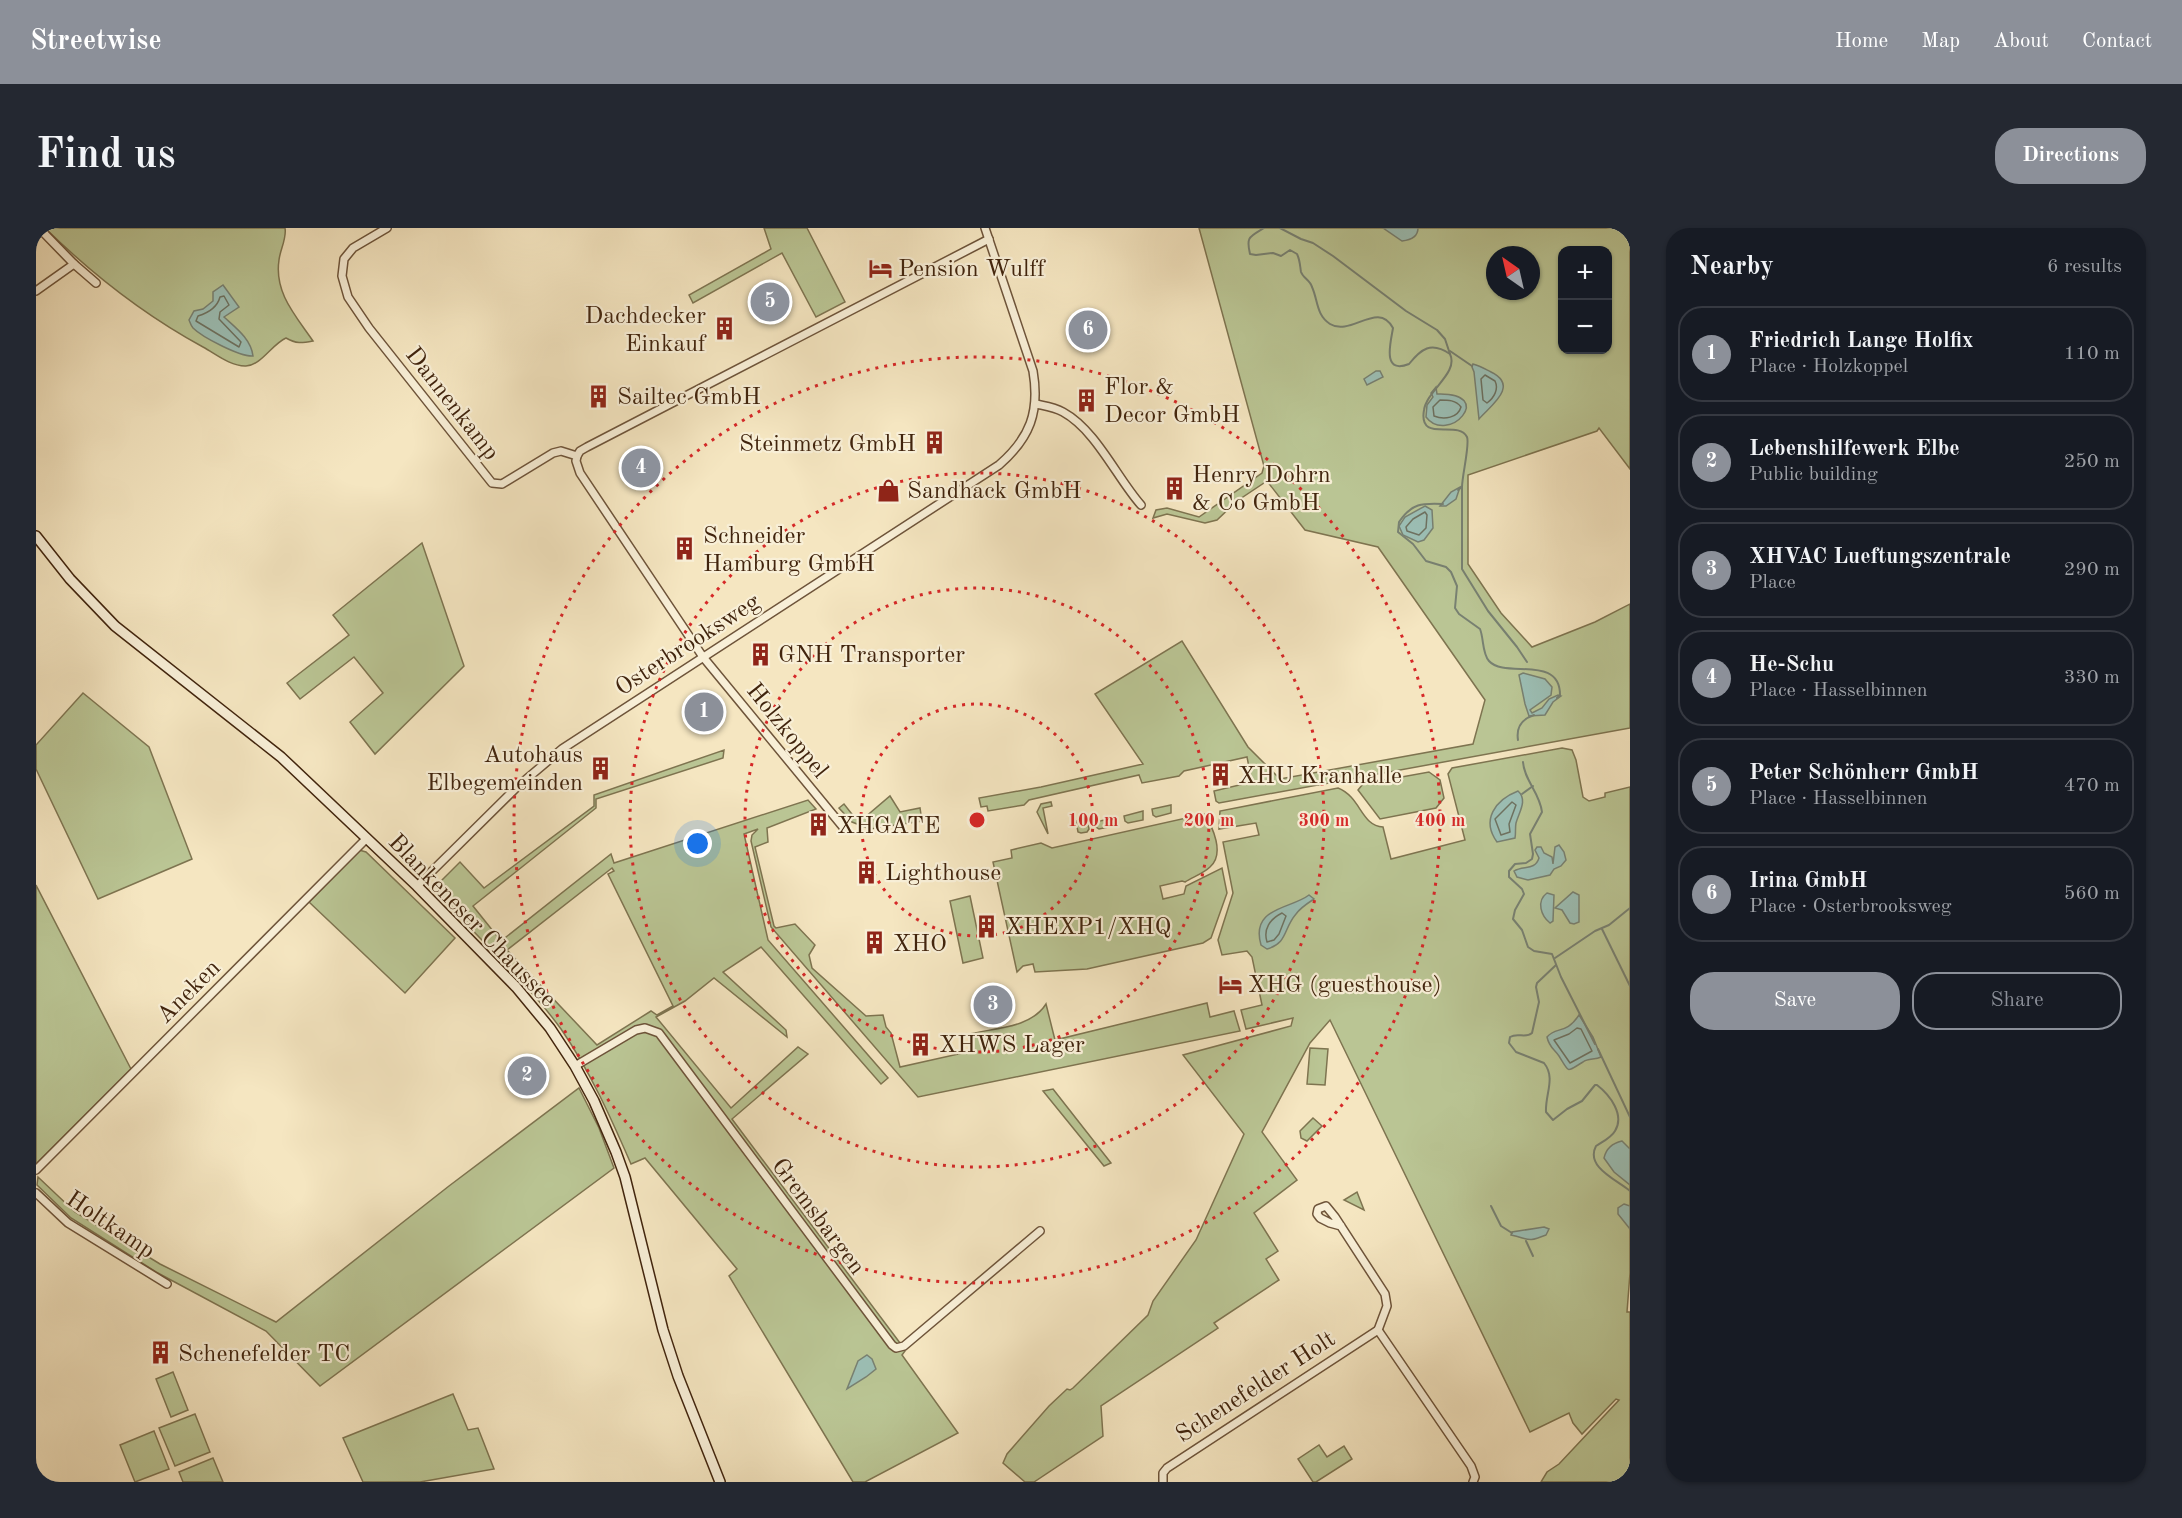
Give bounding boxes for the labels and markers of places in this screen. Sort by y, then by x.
hotel icon: Pension Wulff [867,255,893,281]
place label: Pension Wulff [898,258,1046,282]
pin: 5 [750,280,790,325]
place label: Dachdecker Einkauf [585,305,707,357]
pin: 6 [1068,308,1108,352]
building icon: Dachdecker Einkauf [711,316,737,342]
place label: Flor & Decor GmbH [1104,376,1240,428]
building icon: Sailtec GmbH [586,383,612,409]
place label: Sailtec GmbH [617,386,761,410]
building icon: Flor & Decor GmbH [1073,387,1099,413]
building icon: Steinmetz GmbH [921,430,947,456]
place label: Steinmetz GmbH [739,433,916,457]
pin: 4 [622,446,660,490]
place label: Henry Dohrn & Co GmbH [1192,464,1331,516]
building icon: Henry Dohrn & Co GmbH [1161,475,1187,501]
shop icon: Sandhack GmbH [876,477,902,503]
place label: Sandhack GmbH [907,480,1081,504]
place label: Schneider Hamburg GmbH [703,525,875,577]
building icon: Schneider Hamburg GmbH [672,536,698,562]
building icon: GNH Transporter [747,641,773,667]
place label: GNH Transporter [778,644,965,668]
pin: 1 [684,690,724,734]
place label: Autohaus Elbegemeinden [427,744,583,796]
building icon: Autohaus Elbegemeinden [588,755,614,781]
building icon: XHU Kranhalle [1207,762,1233,788]
place label: XHU Kranhalle [1238,765,1402,789]
centre of rings [967,810,987,830]
building icon: XHGATE [806,812,832,838]
place label: XHGATE [837,815,940,839]
building icon: Lighthouse [854,859,880,885]
place label: Lighthouse [885,862,1001,886]
building icon: XHEXP1/XHQ [974,913,1000,939]
place label: XHEXP1/XHQ [1005,916,1171,940]
building icon: XHO [862,930,888,956]
place label: XHO [893,933,947,957]
hotel icon: XHG (guesthouse) [1217,971,1243,997]
place label: XHG (guesthouse) [1248,974,1442,998]
pin: 3 [974,982,1012,1028]
building icon: XHWS Lager [908,1031,934,1057]
place label: XHWS Lager [939,1034,1085,1058]
pin: 2 [508,1054,546,1098]
building icon: Schenefelder TC [147,1340,173,1366]
place label: Schenefelder TC [178,1343,350,1367]

